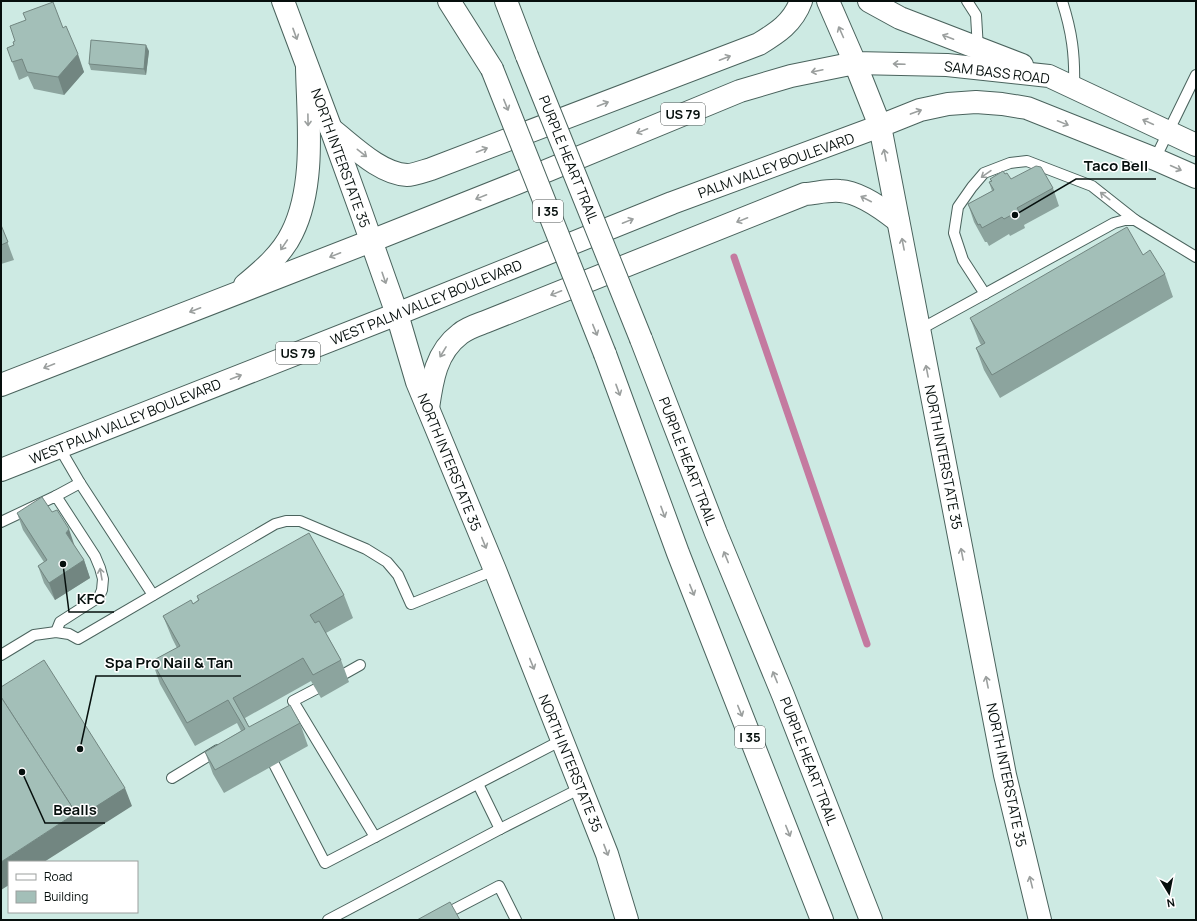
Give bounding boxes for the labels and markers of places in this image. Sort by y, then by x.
callout: Taco Bell [1076,152,1156,179]
callout: KFC [69,585,114,612]
callout: Spa Pro Nail & Tan [96,649,241,676]
callout: Bealls [45,796,105,823]

